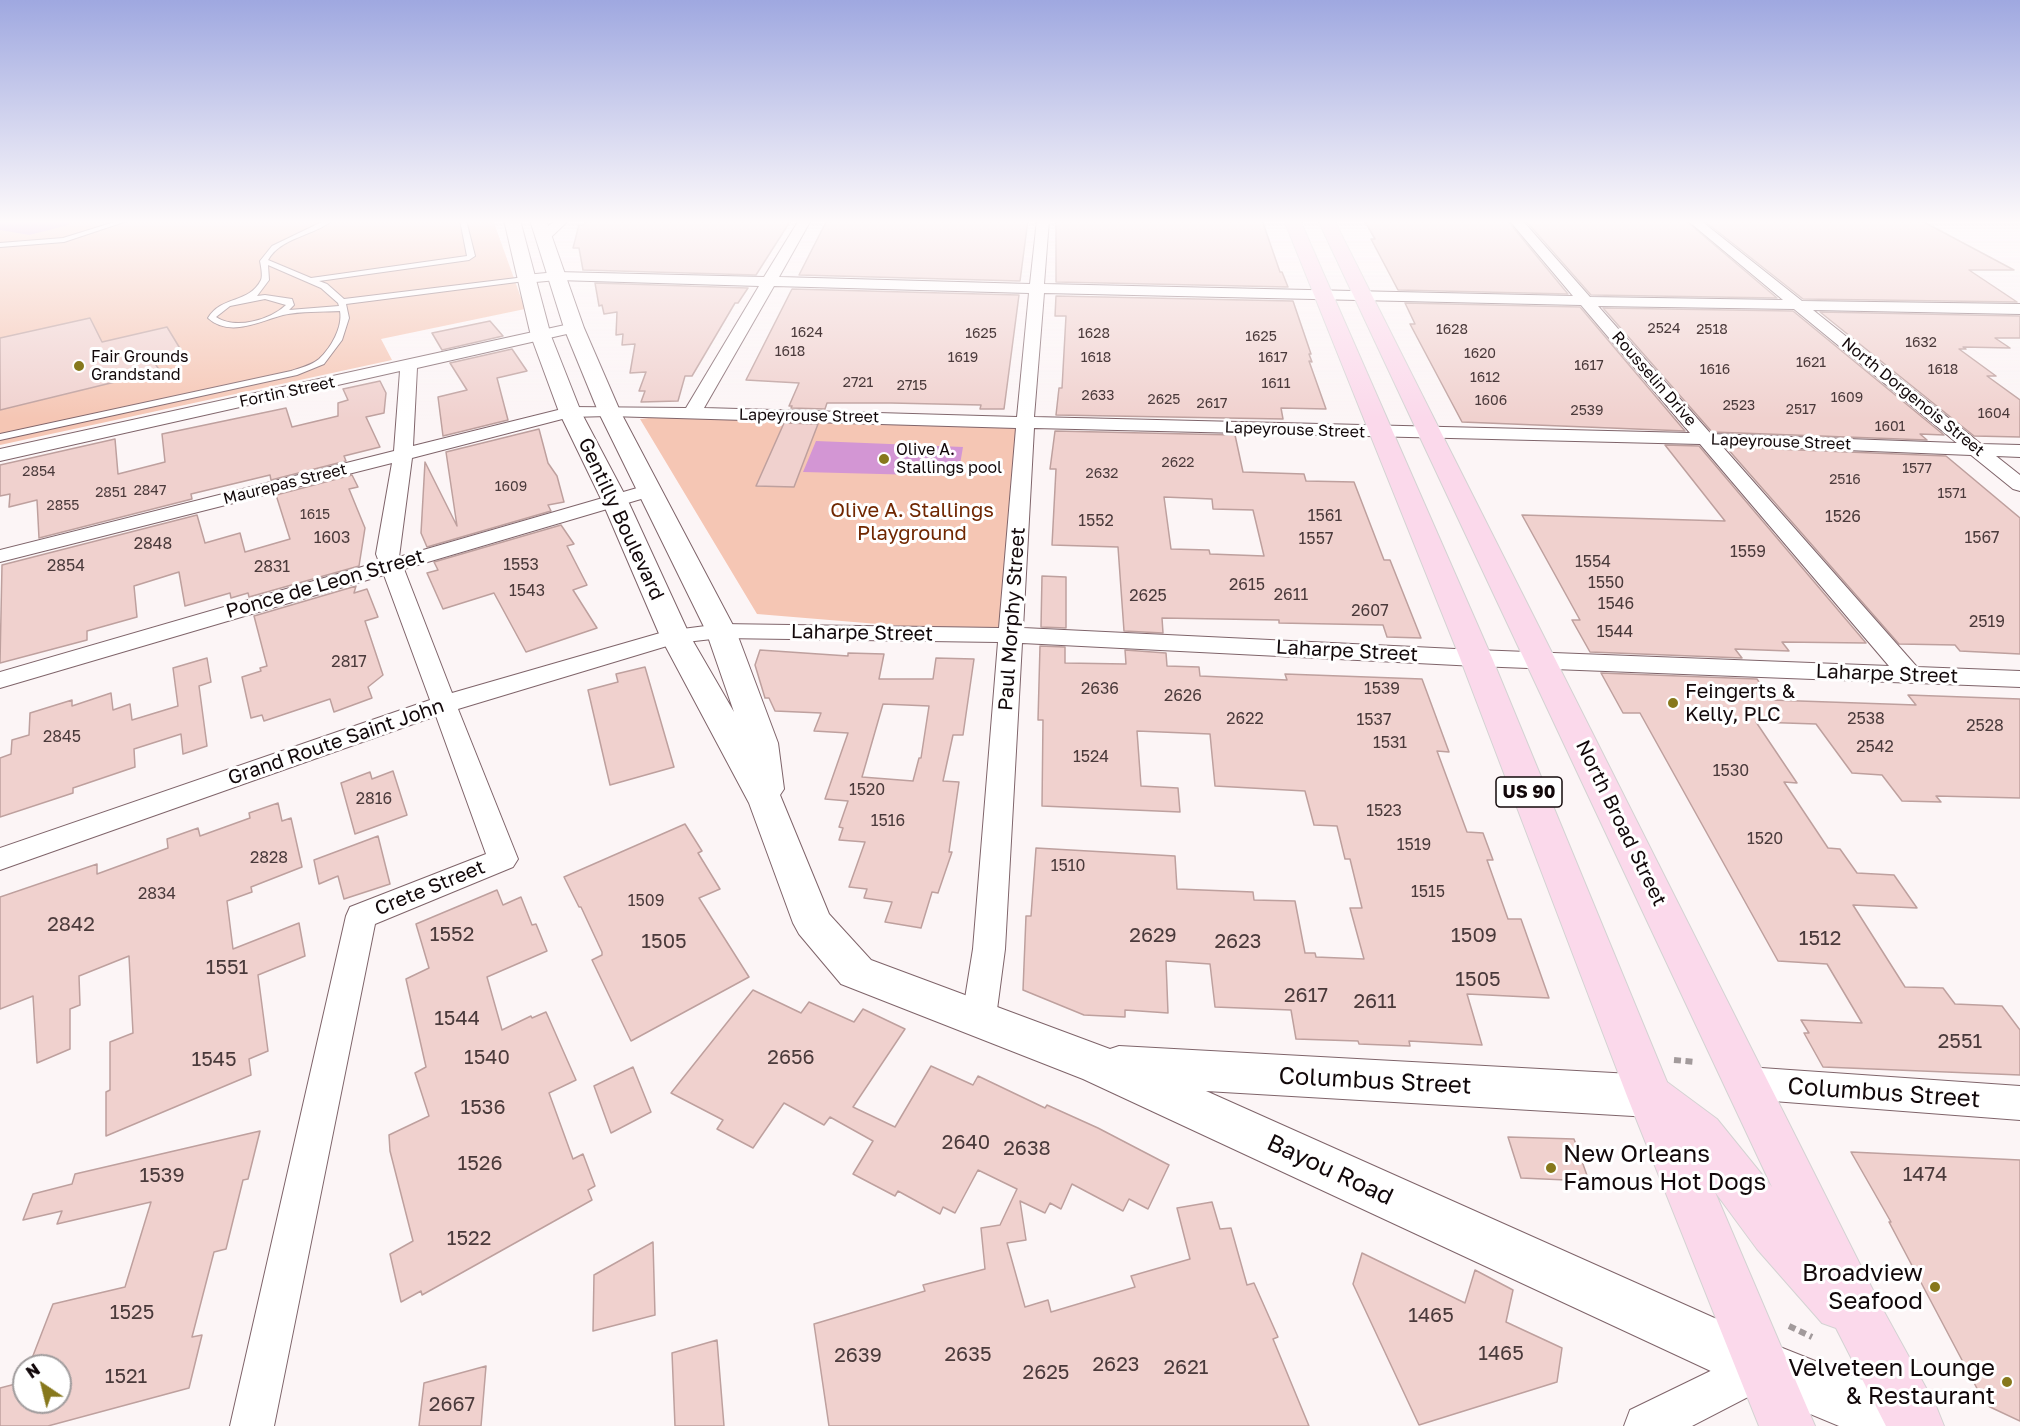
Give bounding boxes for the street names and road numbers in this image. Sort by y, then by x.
street label: Rousselin Drive [1608,328,1700,430]
street label: North Dorgenois Street [1838,333,1988,461]
street label: Fortin Street [237,372,337,412]
street label: Lapeyrouse Street [739,405,879,427]
street label: Lapeyrouse Street [1224,418,1366,442]
street label: Lapeyrouse Street [1710,430,1852,454]
street label: Gentilly Boulevard [573,434,669,604]
street label: Maurepas Street [221,459,349,509]
street label: Paul Morphy Street [994,526,1030,712]
street label: Ponce de Leon Street [223,544,427,624]
street label: Laharpe Street [791,620,933,646]
street label: Laharpe Street [1275,635,1419,667]
street label: Laharpe Street [1815,660,1959,688]
street label: Grand Route Saint John [225,694,447,790]
street label: North Broad Street [1570,736,1672,910]
road number: US 90 [1496,777,1562,807]
street label: Crete Street [371,855,489,921]
street label: Columbus Street [1278,1062,1472,1100]
street label: Columbus Street [1787,1072,1981,1114]
street label: Bayou Road [1262,1128,1398,1212]

